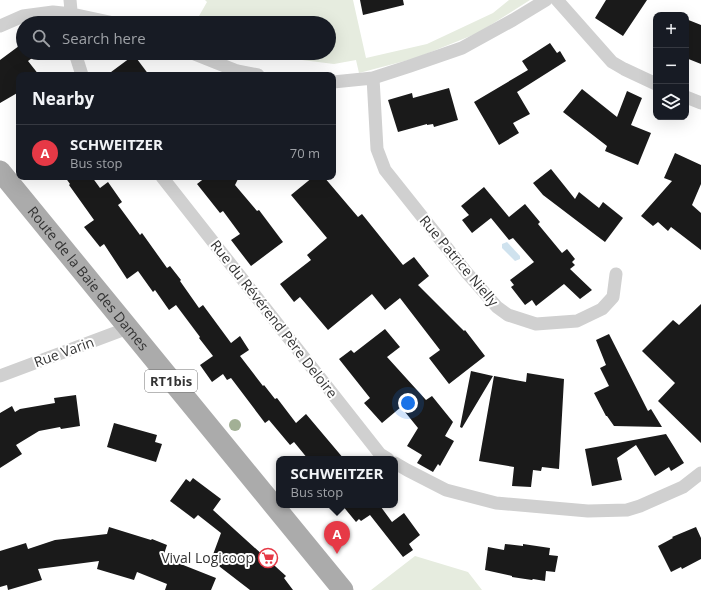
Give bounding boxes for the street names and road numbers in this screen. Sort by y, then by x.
street label: Route de la Baie des Dames [24,202,153,355]
street label: Rue Patrice Nielly [416,211,504,311]
street label: Rue du Révérend Père Deloire [207,236,342,402]
street label: Rue Varin [31,332,97,371]
road number: RT1bis [145,370,197,392]

